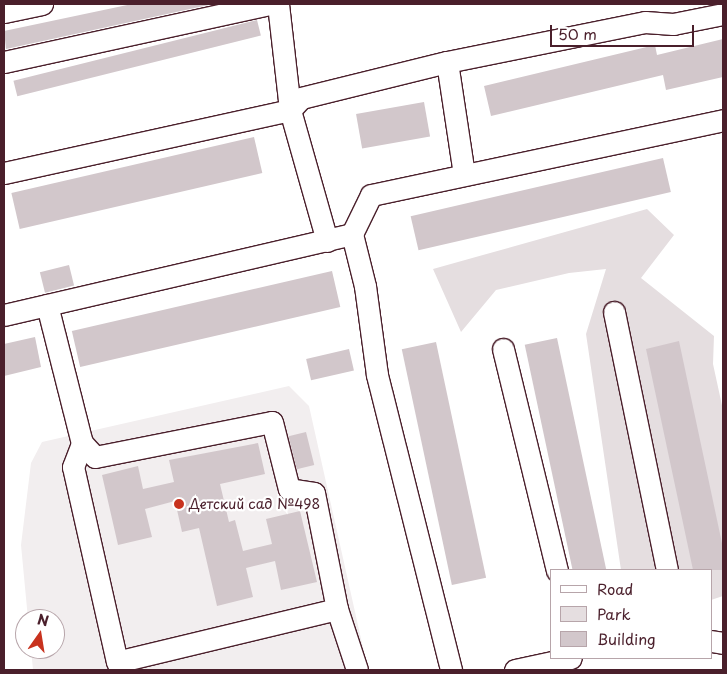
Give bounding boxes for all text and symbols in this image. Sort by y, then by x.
scale bar [552,15,696,47]
text: 50 m [558,22,597,45]
place label: Детский сад №498 [189,496,321,512]
marker: Детский сад №498 [173,498,185,510]
legend [550,569,712,659]
text: Road [597,577,633,600]
text: Park [597,602,631,625]
text: N [35,608,51,631]
north arrow [15,609,65,659]
text: Building [597,627,656,650]

